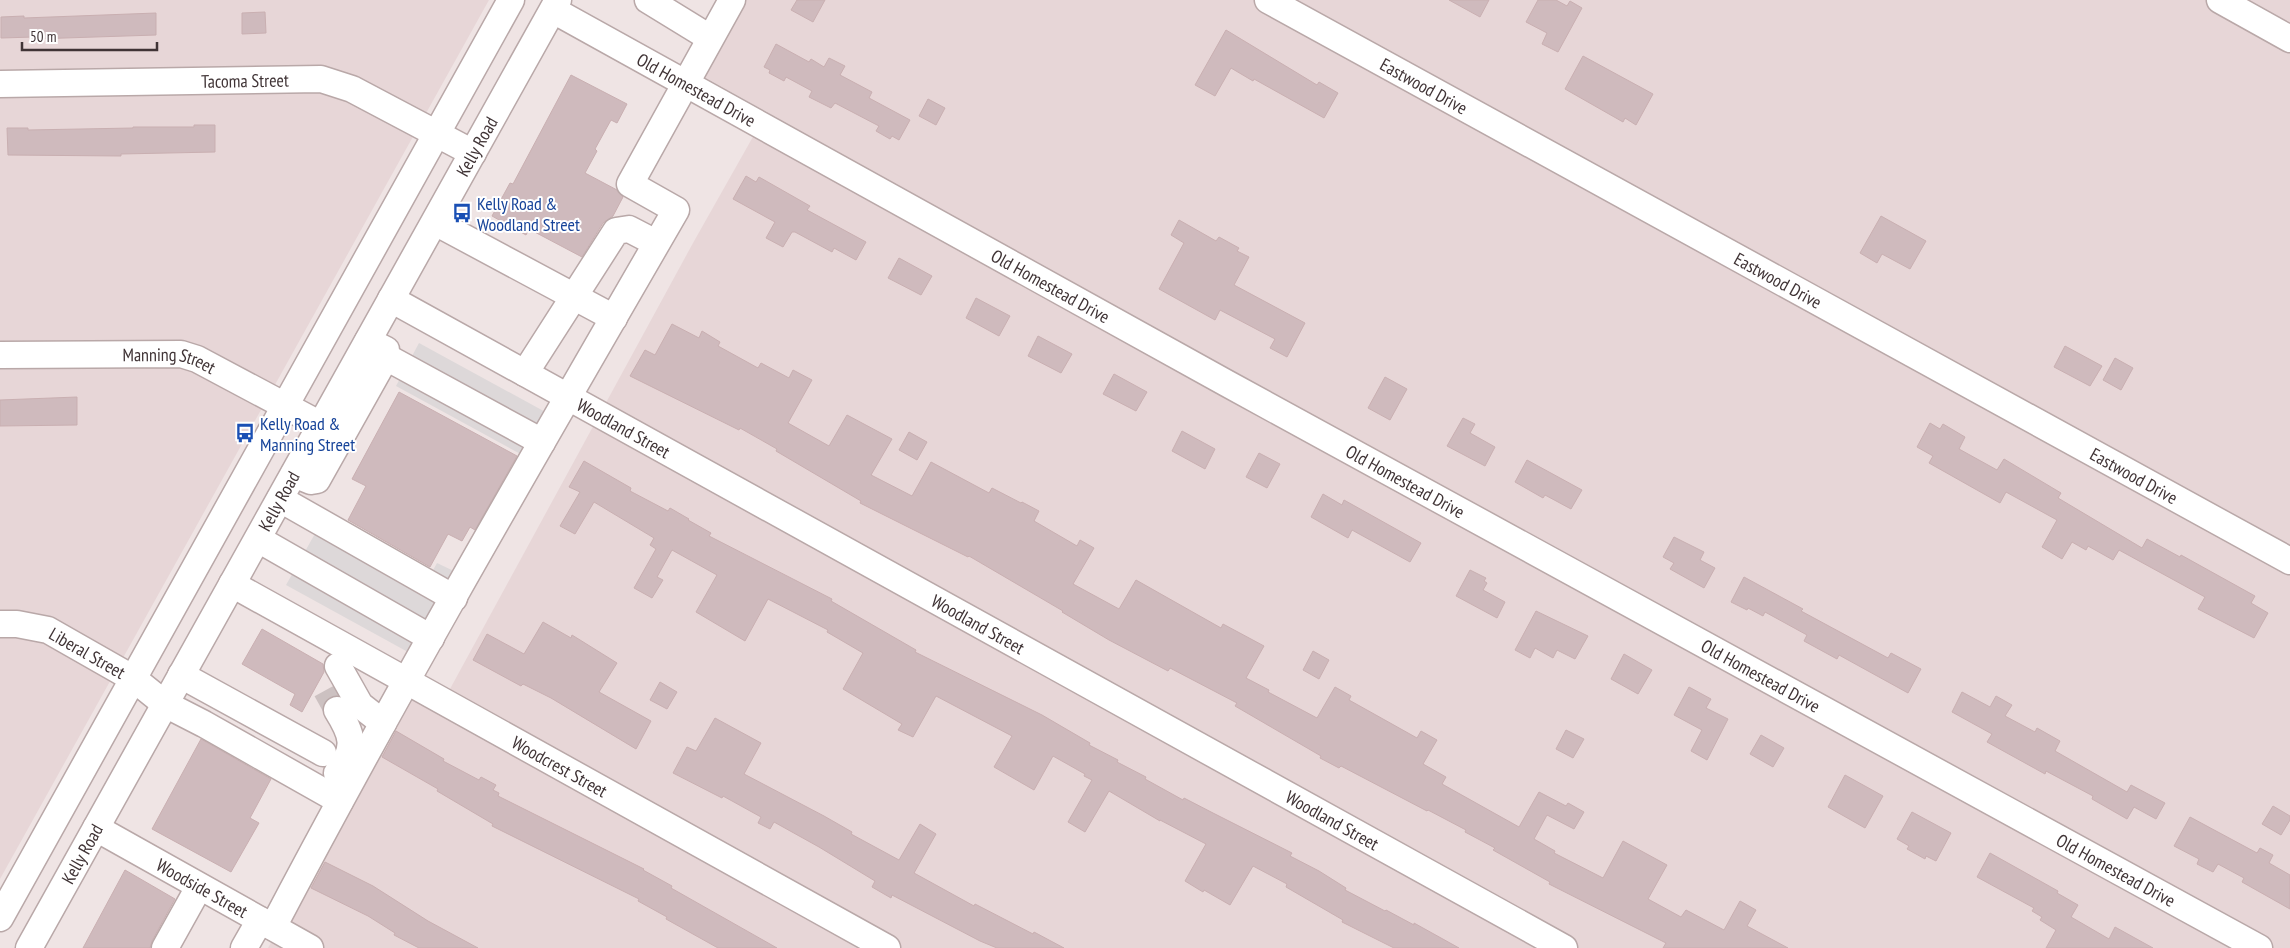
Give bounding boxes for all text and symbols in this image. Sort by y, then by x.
scale bar [22,20,158,52]
text: 50 m [30,27,56,46]
street label: Old Homestead Drive [633,47,760,132]
street label: Eastwood Drive [1376,52,1472,119]
street label: Tacoma Street [201,68,289,92]
street label: Kelly Road [450,112,502,180]
place label: Kelly Road & Woodland Street [477,192,580,236]
bus stop icon: Kelly Road & Woodland Street [451,202,473,224]
street label: Old Homestead Drive [987,244,1114,328]
street label: Eastwood Drive [1730,247,1826,313]
street label: Manning Street [122,343,220,378]
street label: Woodland Street [573,393,674,463]
place label: Kelly Road & Manning Street [260,412,355,456]
bus stop icon: Kelly Road & Manning Street [234,422,256,444]
street label: Old Homestead Drive [1342,439,1469,523]
street label: Eastwood Drive [2086,442,2182,509]
street label: Kelly Road [253,467,304,535]
street label: Woodland Street [927,589,1029,659]
street label: Liberal Street [45,622,130,683]
street label: Old Homestead Drive [1697,634,1824,717]
street label: Woodcrest Street [508,730,612,802]
street label: Woodland Street [1282,785,1383,855]
street label: Kelly Road [56,820,107,888]
street label: Old Homestead Drive [2053,828,2180,912]
street label: Woodside Street [153,853,252,922]

